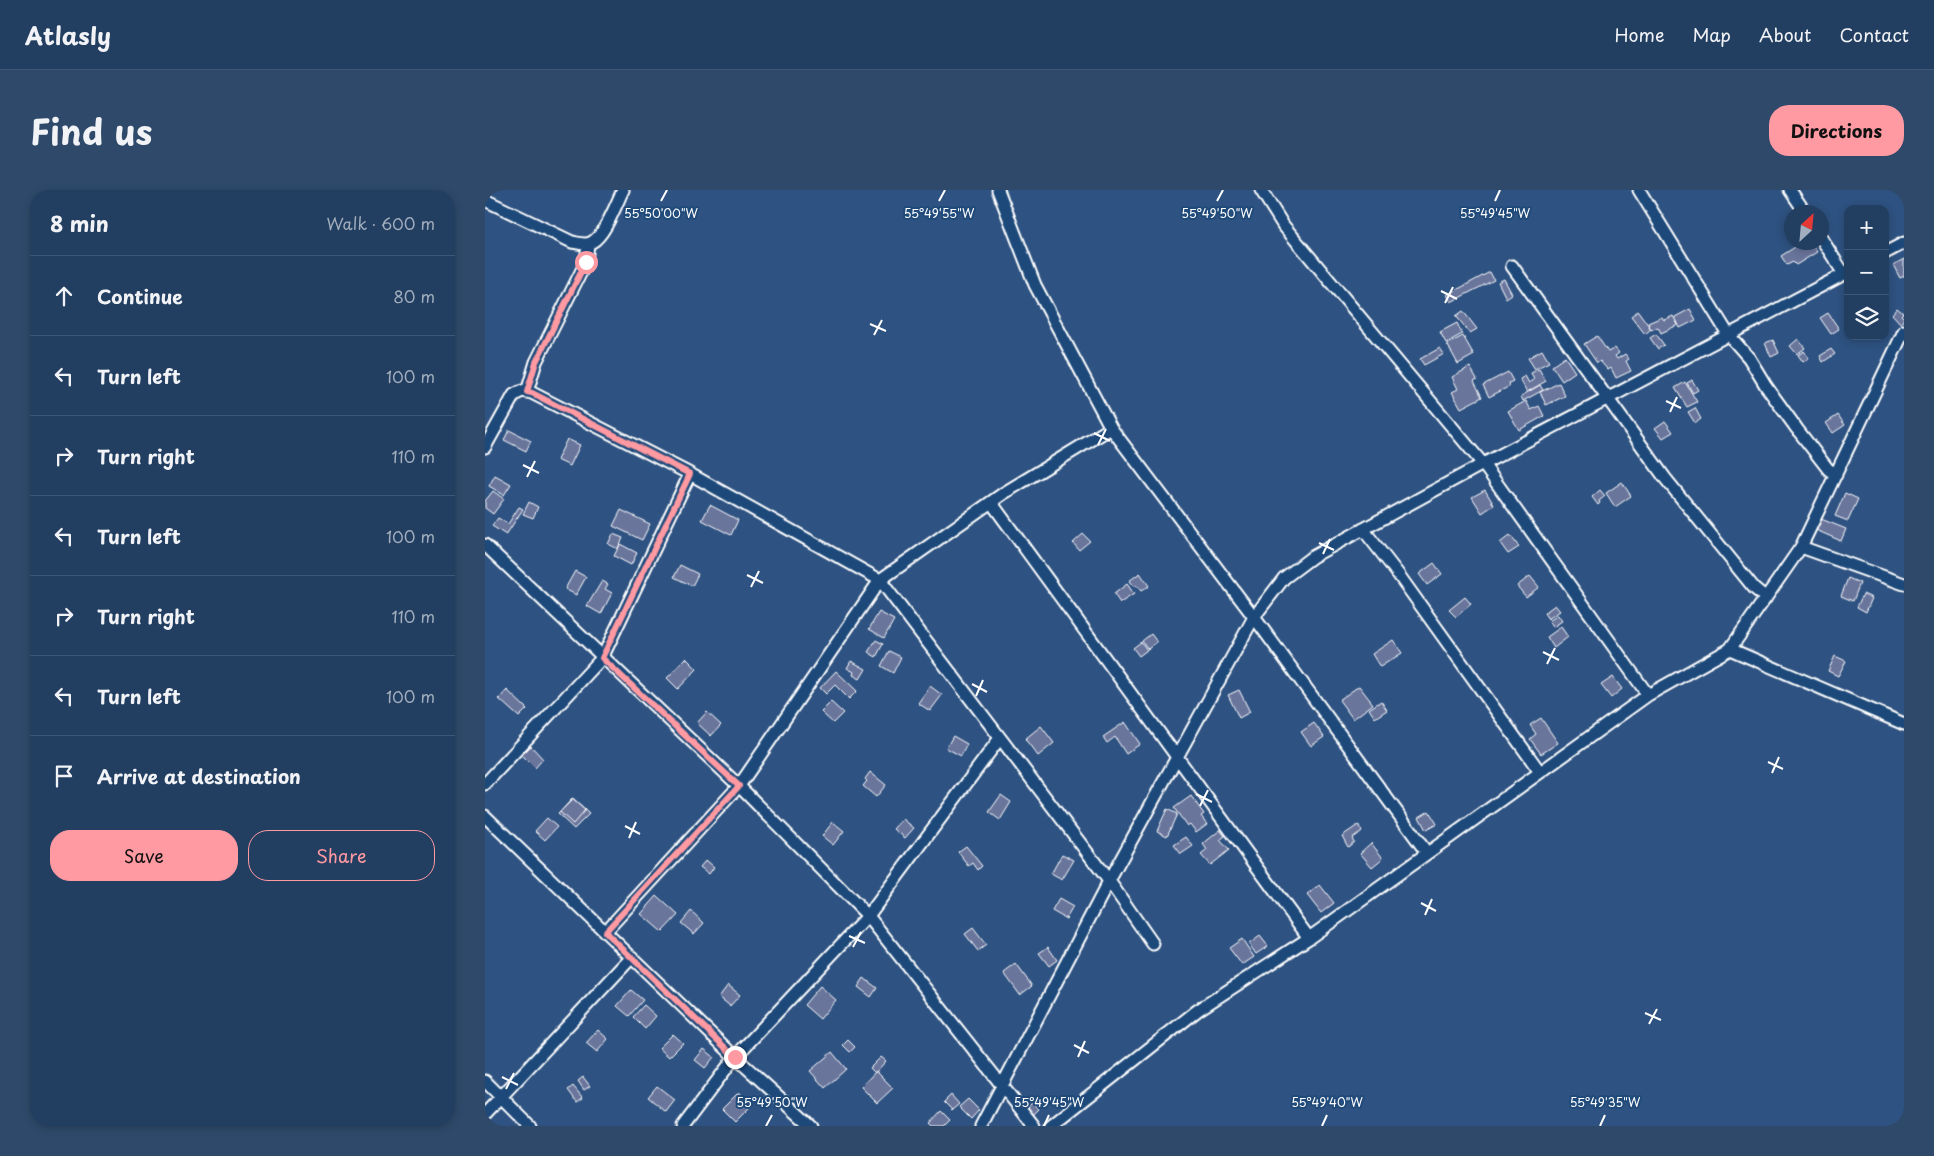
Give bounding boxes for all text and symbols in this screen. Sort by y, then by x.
text: Atlasly [25,17,111,53]
text: Home [1614,21,1664,48]
text: Map [1692,21,1731,48]
text: About [1759,21,1811,48]
text: Contact [1839,21,1909,48]
text: Find us [30,104,152,157]
button: Directions [1769,105,1904,156]
text: 55°50'00"W [624,204,699,222]
text: 55°49'55"W [904,204,975,222]
text: 55°49'50"W [1181,204,1253,222]
text: 55°49'45"W [1460,204,1531,222]
north arrow [1784,205,1829,250]
map controls [1844,205,1889,340]
button: + [1844,205,1889,250]
text: 8 min [50,207,109,239]
text: Walk · 600 m [327,211,435,235]
button: − [1844,250,1889,295]
route start [575,251,598,274]
icon: ahead [50,282,78,310]
text: Continue [97,282,183,310]
text: 80 m [393,284,435,308]
button: layers [1844,295,1889,340]
icon: left [50,362,78,390]
text: Turn left [97,362,181,390]
text: 100 m [386,364,435,388]
icon: right [50,442,78,470]
text: Turn right [97,442,195,470]
text: 110 m [392,444,435,468]
icon: left [50,522,78,550]
text: Turn left [97,522,181,550]
text: 100 m [386,524,435,548]
icon: right [50,602,78,630]
text: Turn right [97,602,195,630]
text: 110 m [392,604,435,628]
icon: left [50,682,78,710]
text: Turn left [97,682,181,710]
text: 100 m [386,684,435,708]
icon: arrive [50,762,78,790]
text: Arrive at destination [97,762,301,790]
button: Save [50,830,238,881]
button: Share [248,830,435,881]
route end [724,1046,747,1069]
text: 55°49'50"W [736,1093,808,1111]
text: 55°49'45"W [1014,1093,1085,1111]
text: 55°49'40"W [1291,1093,1363,1111]
text: 55°49'35"W [1570,1093,1641,1111]

